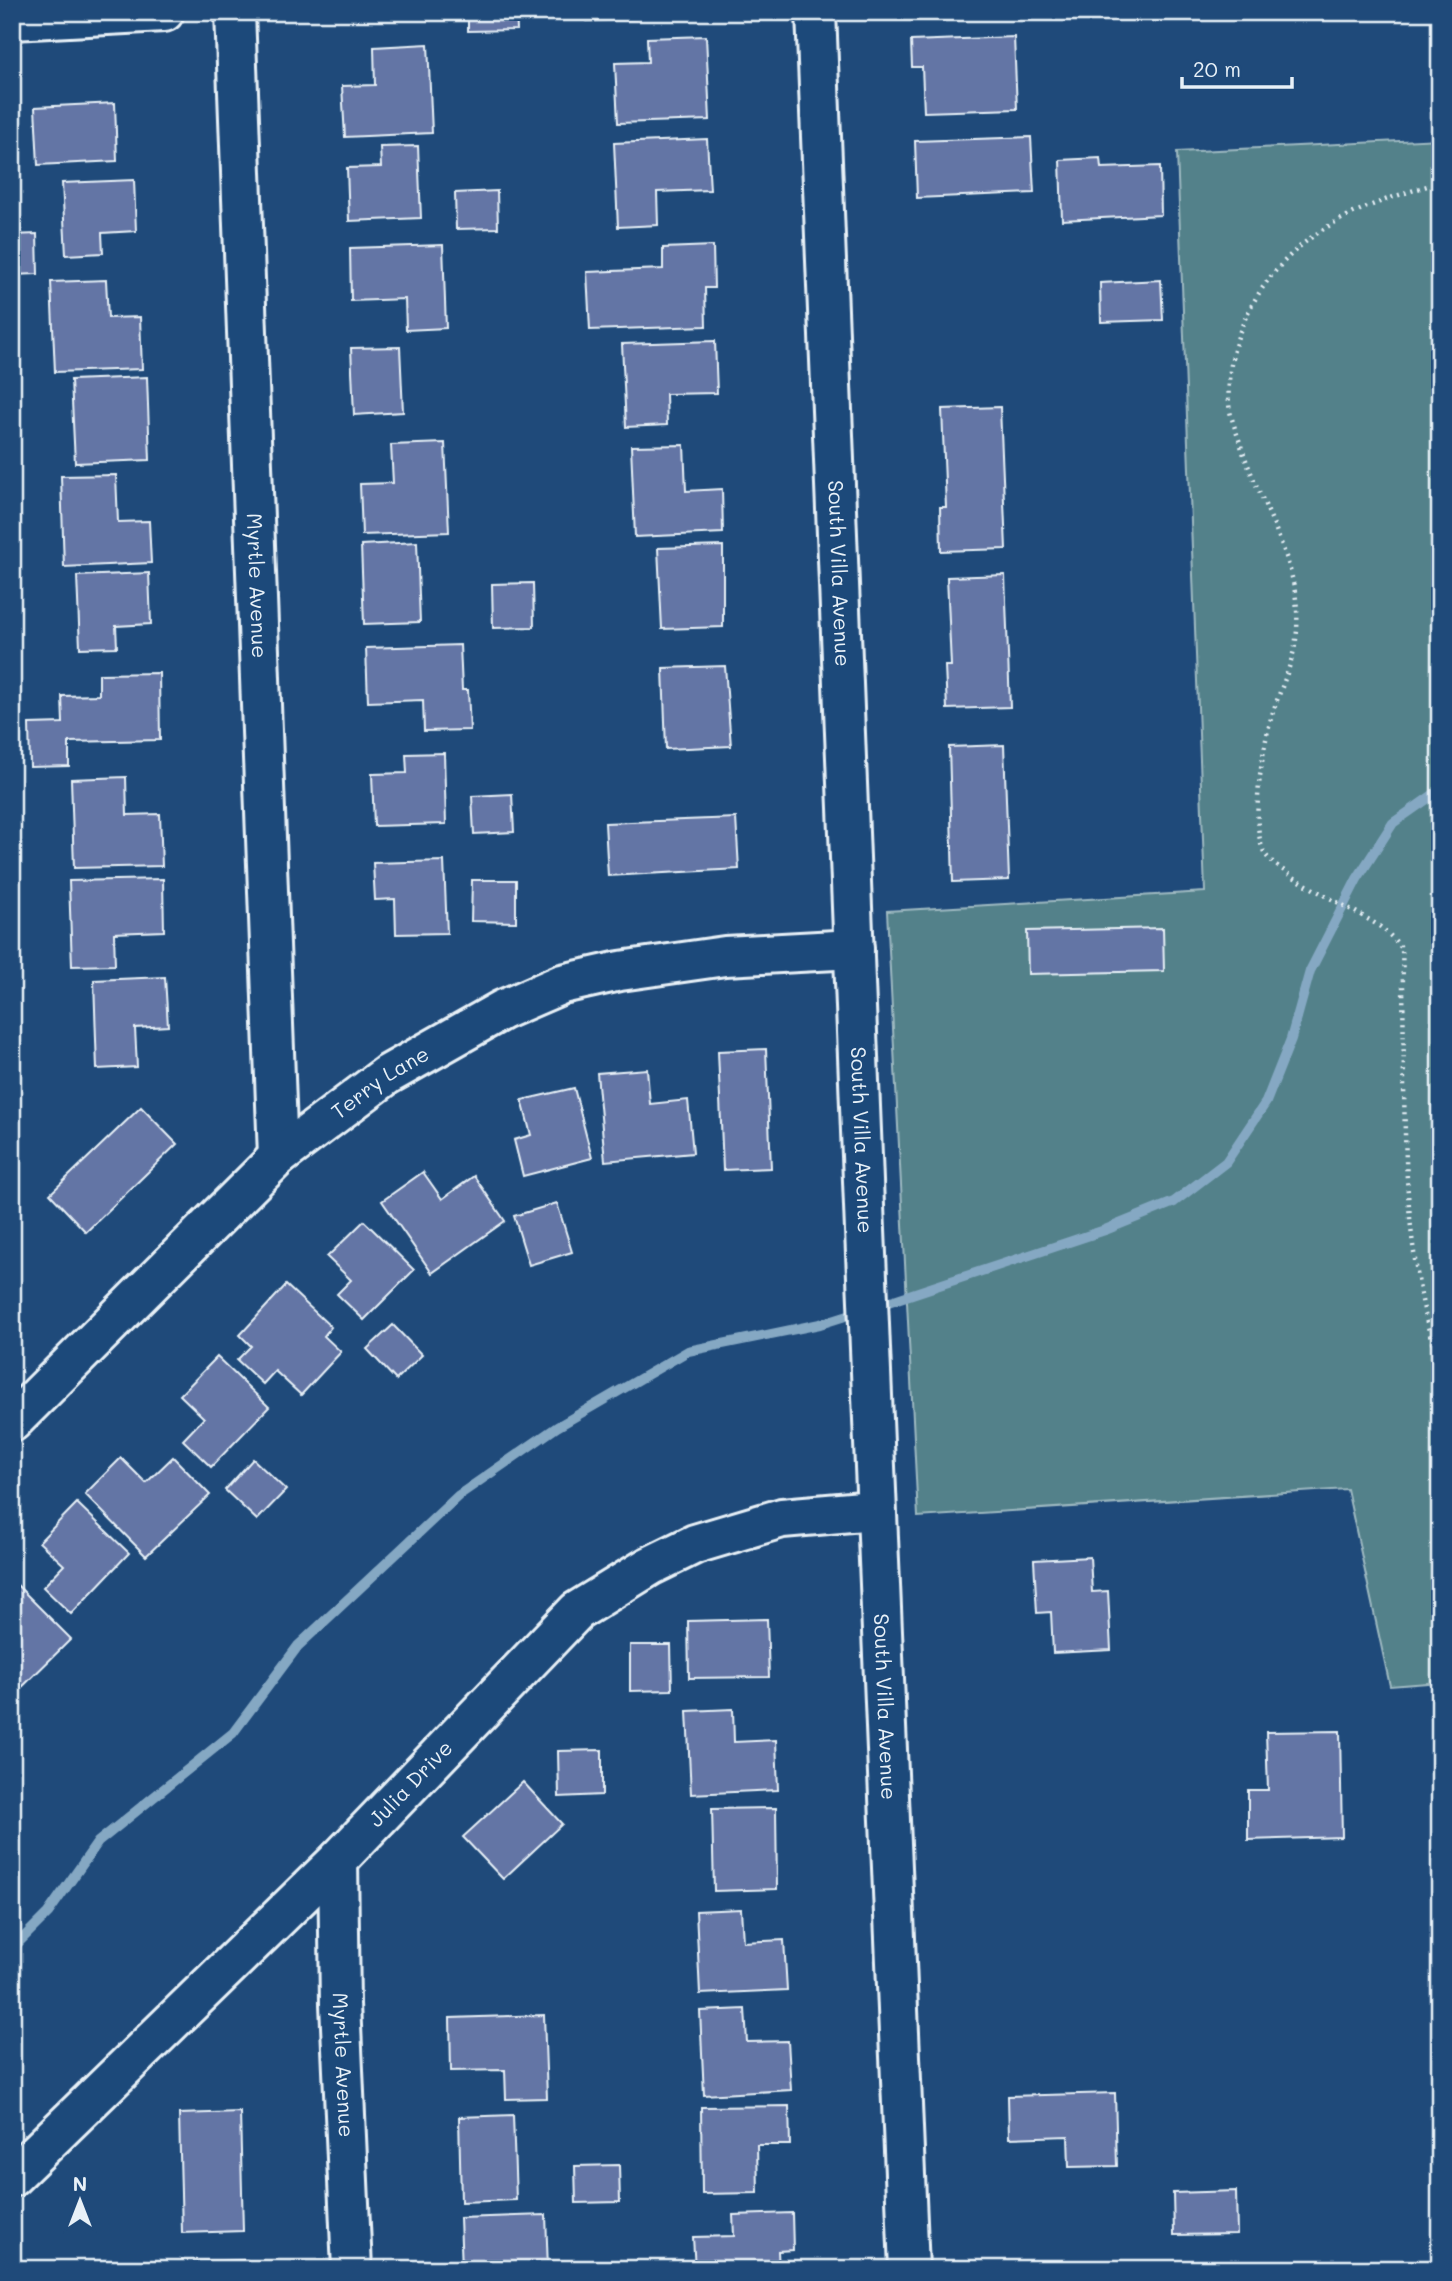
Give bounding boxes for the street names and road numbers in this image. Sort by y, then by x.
street label: South Villa Avenue [823,480,857,667]
street label: Myrtle Avenue [242,512,274,659]
street label: Terry Lane [325,1039,433,1124]
street label: South Villa Avenue [846,1046,880,1234]
street label: South Villa Avenue [869,1613,903,1800]
street label: Julia Drive [362,1734,458,1832]
street label: Myrtle Avenue [328,1992,361,2138]

